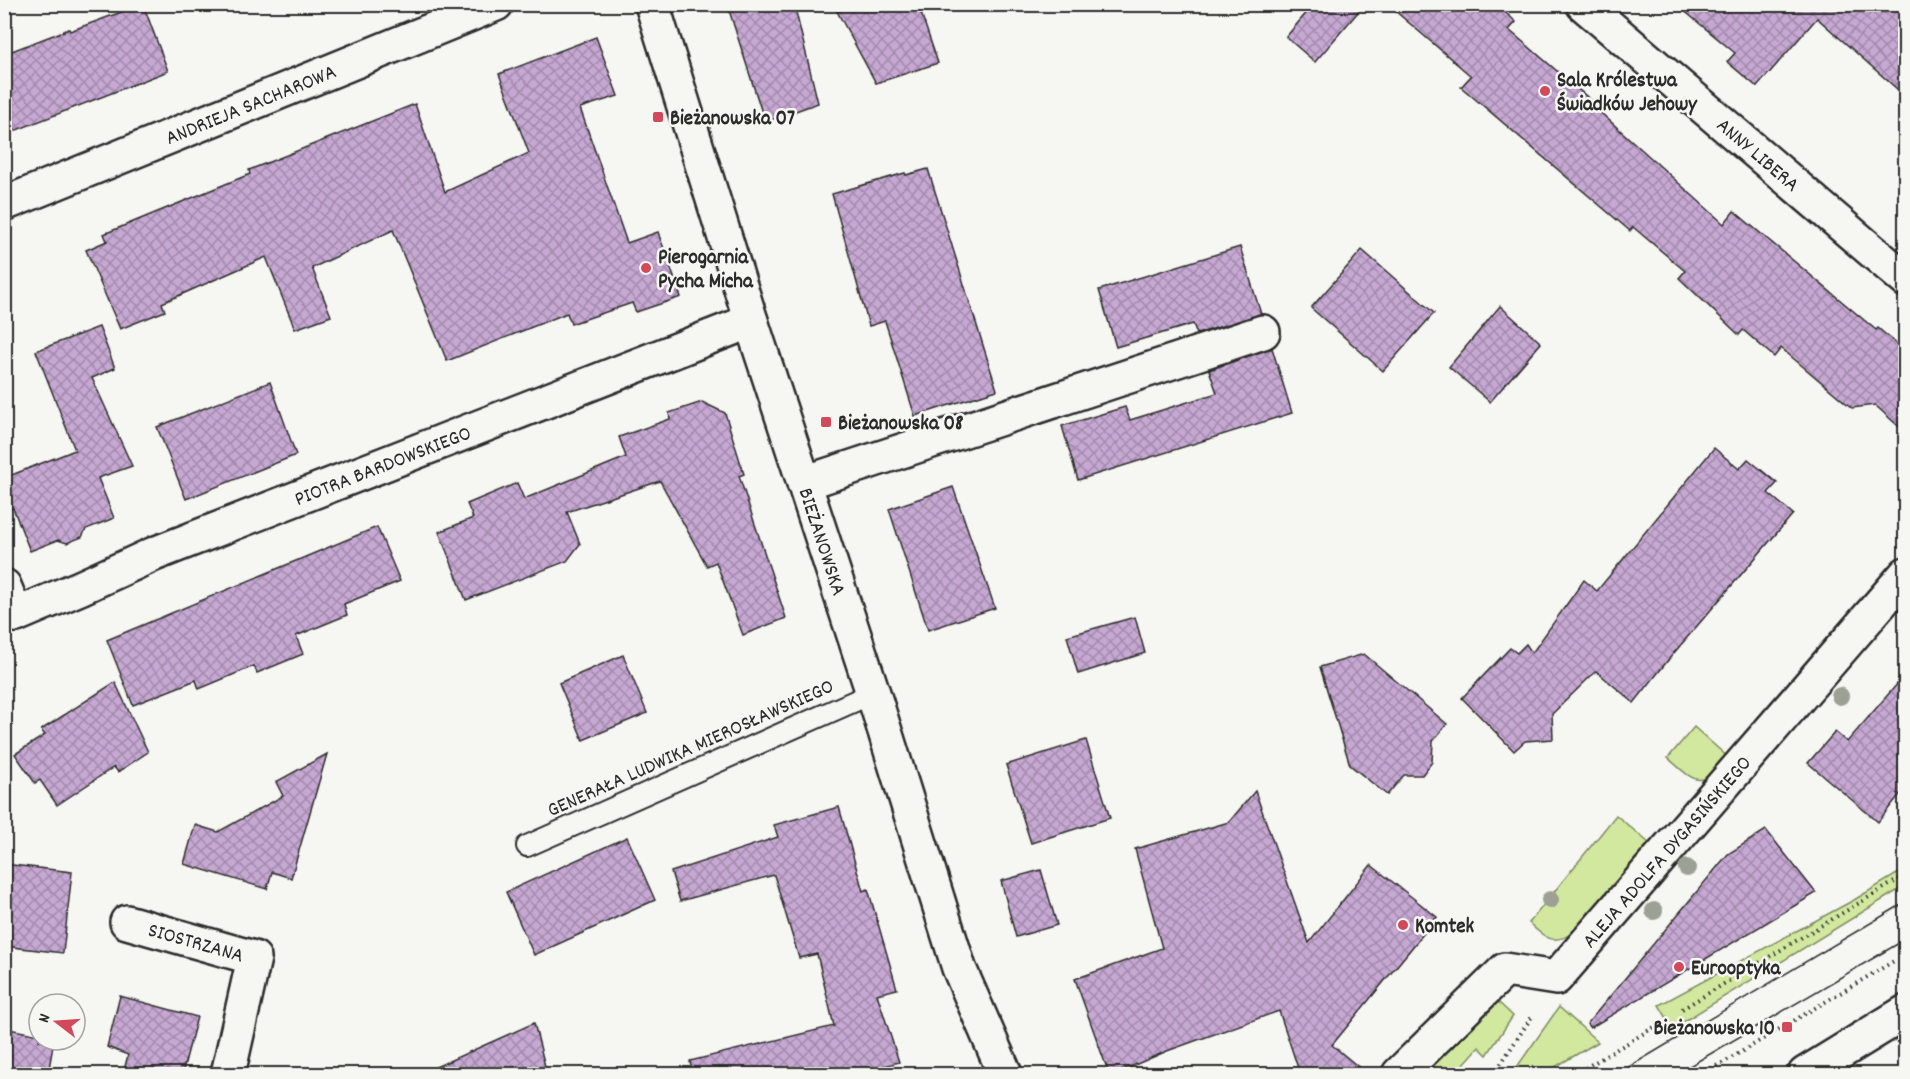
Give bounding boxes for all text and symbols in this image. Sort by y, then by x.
street label: ANDRIEJA SACHAROWA [162,58,342,155]
place label: Sala Królestwa Świadków Jehowy [1557,67,1698,121]
marker: Sala Królestwa Świadków Jehowy [1538,84,1552,98]
place label: Bieżanowska 07 [670,105,795,135]
marker: Bieżanowska 07 [651,110,665,124]
street label: ANNY LIBERA [1709,112,1805,201]
place label: Pierogarnia Pycha Micha [658,244,754,298]
marker: Pierogarnia Pycha Micha [639,261,653,275]
place label: Bieżanowska 08 [838,410,963,440]
marker: Bieżanowska 08 [819,415,833,429]
street label: PIOTRA BARDOWSKIEGO [291,420,476,516]
street label: BIEŻANOWSKA [789,484,852,600]
street label: GENERAŁA LUDWIKA MIEROSŁAWSKIEGO [543,673,839,827]
street label: ALEJA ADOLFA DYGASIŃSKIEGO [1576,750,1760,956]
place label: Komtek [1415,913,1474,943]
street label: SIOSTRZANA [144,917,247,972]
marker: Komtek [1396,918,1410,932]
place label: Eurooptyka [1691,955,1782,985]
marker: Eurooptyka [1672,960,1686,974]
north arrow [27,992,87,1052]
text: N [33,1011,57,1025]
place label: Bieżanowska 10 [1653,1015,1775,1045]
marker: Bieżanowska 10 [1780,1020,1794,1034]

